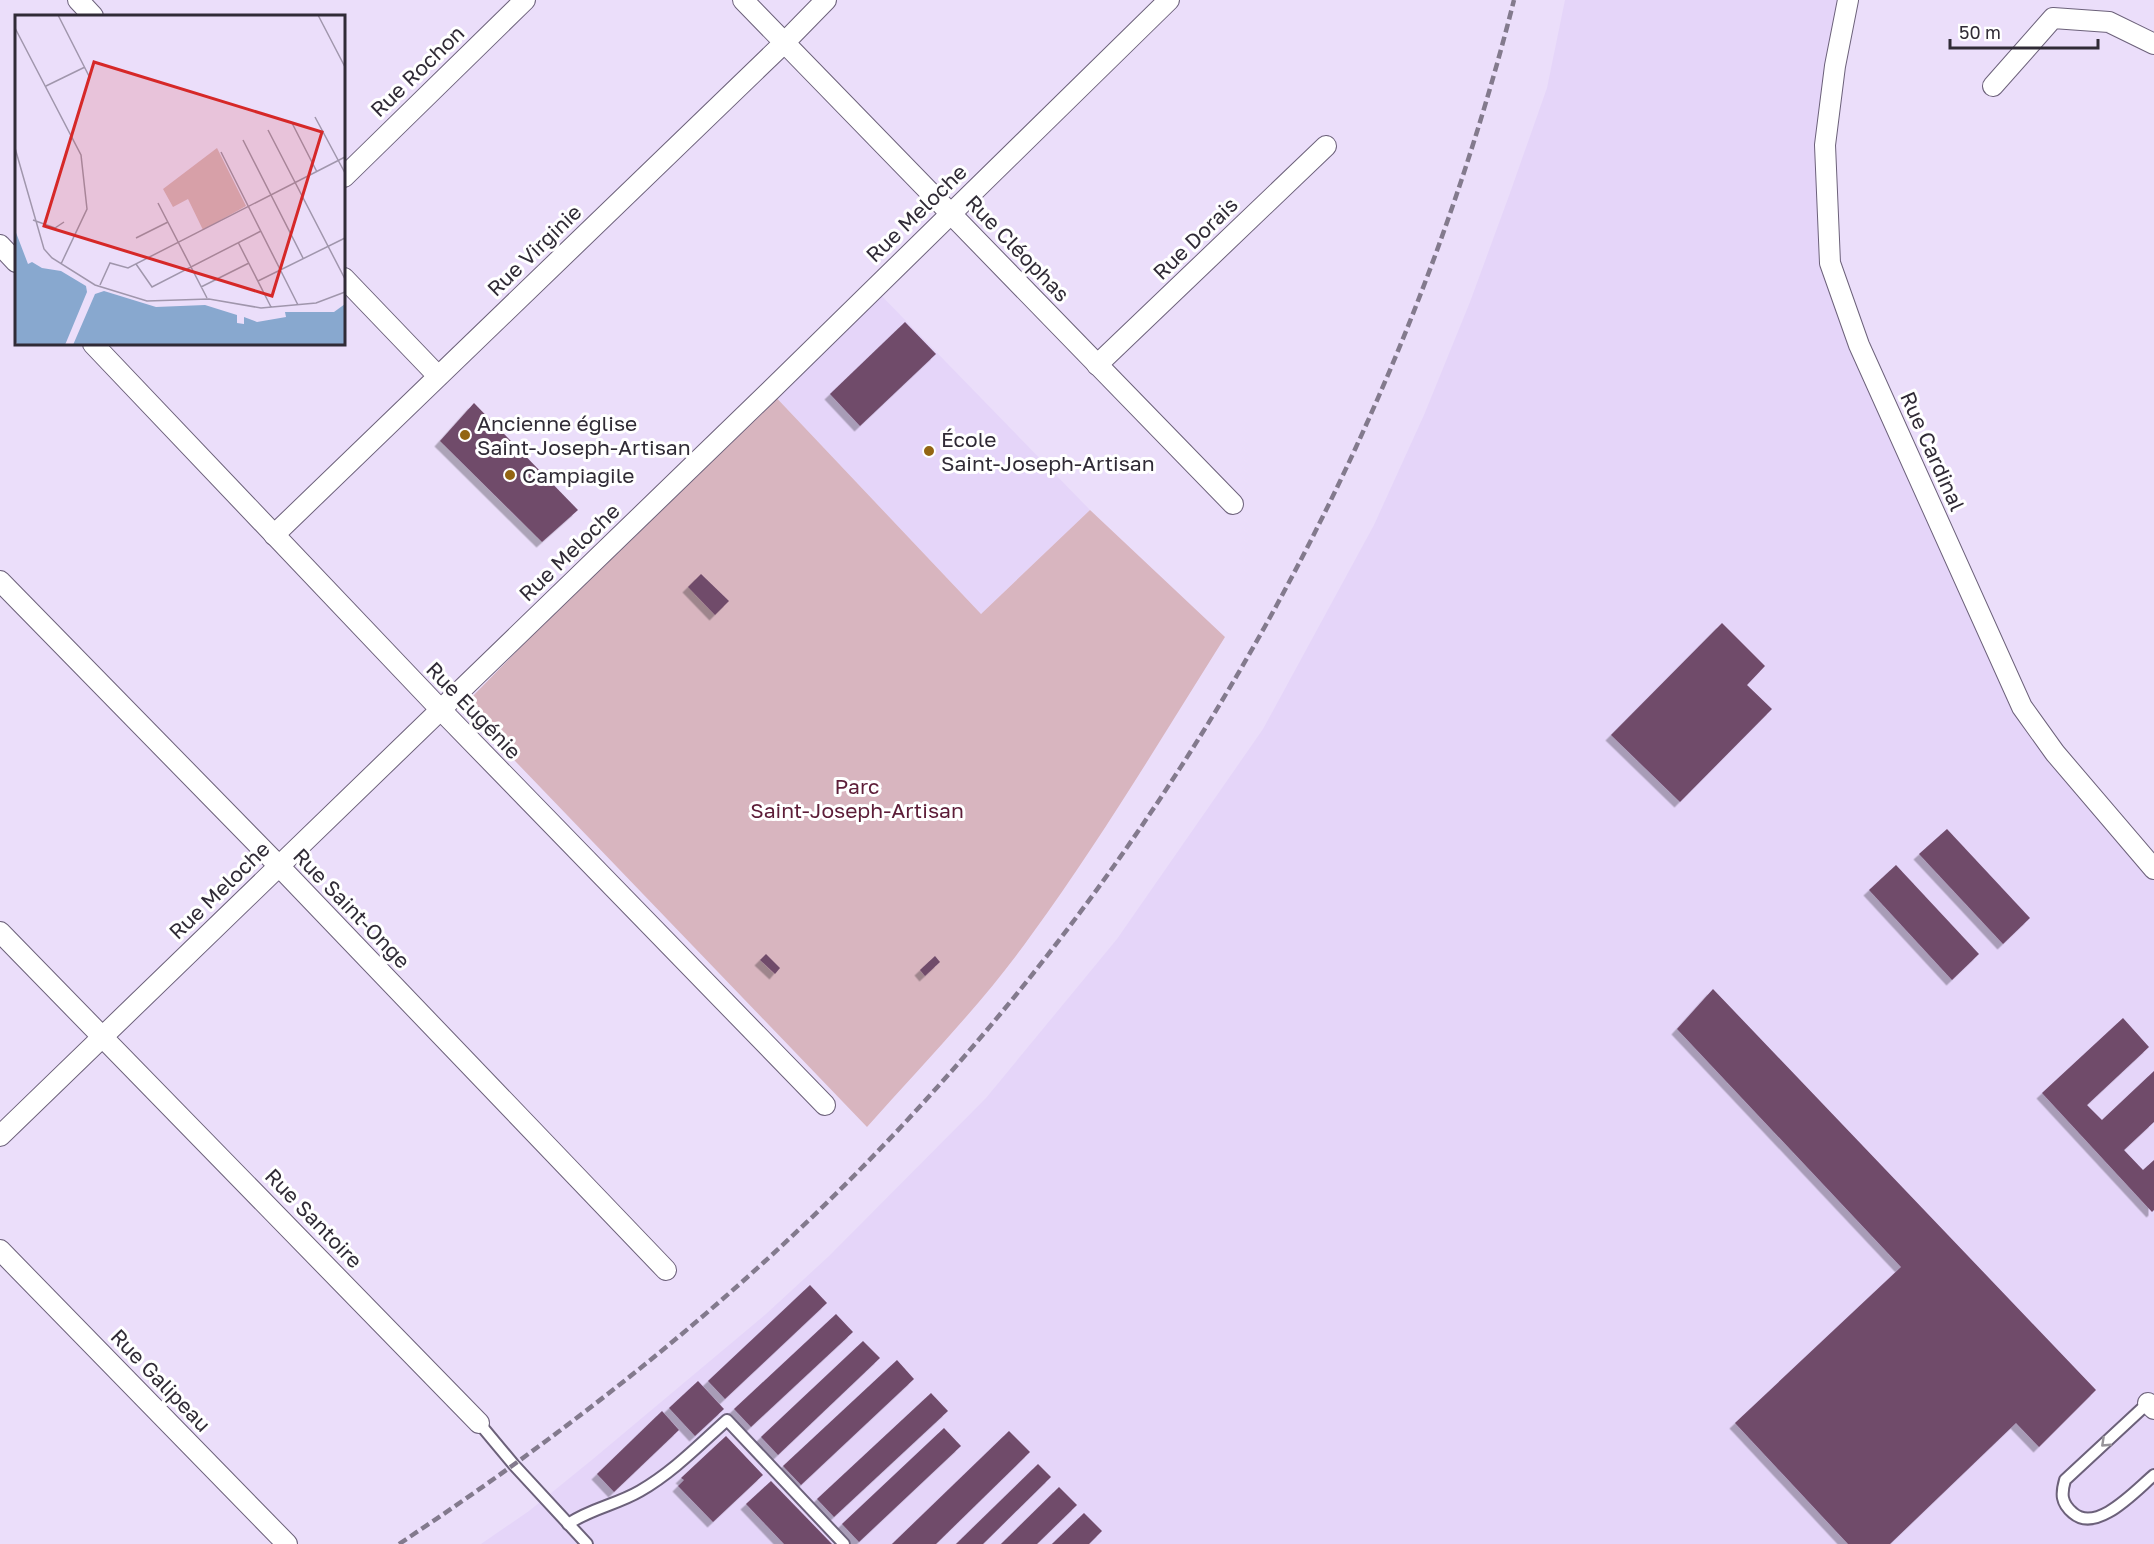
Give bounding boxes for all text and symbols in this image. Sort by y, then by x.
scale bar [1950,12,2098,50]
inset map [15,15,345,345]
street label: Rue Rochon [365,20,469,122]
text: 50 m [1959,21,2001,43]
street label: Rue Meloche [860,159,972,267]
street label: Rue Cléophas [961,189,1075,307]
street label: Rue Dorais [1147,191,1243,285]
street label: Rue Virginie [481,199,587,301]
street label: Rue Cardinal [1895,387,1971,515]
place label: Ancienne église Saint-Joseph-Artisan [477,410,691,460]
place label: École Saint-Joseph-Artisan [941,426,1155,476]
marker: Ancienne église Saint-Joseph-Artisan [458,428,472,442]
marker: École Saint-Joseph-Artisan [922,444,936,458]
place label: Campiagile [522,462,634,488]
marker: Campiagile [503,468,517,482]
street label: Rue Meloche [513,498,625,606]
street label: Rue Eugénie [421,656,527,764]
park label: Parc Saint-Joseph-Artisan [750,773,964,823]
street label: Rue Meloche [163,836,275,944]
street label: Rue Saint-Onge [288,842,416,974]
street label: Rue Santoire [260,1163,368,1273]
street label: Rue Galipeau [106,1323,216,1437]
one-way arrow [2101,1436,2112,1447]

